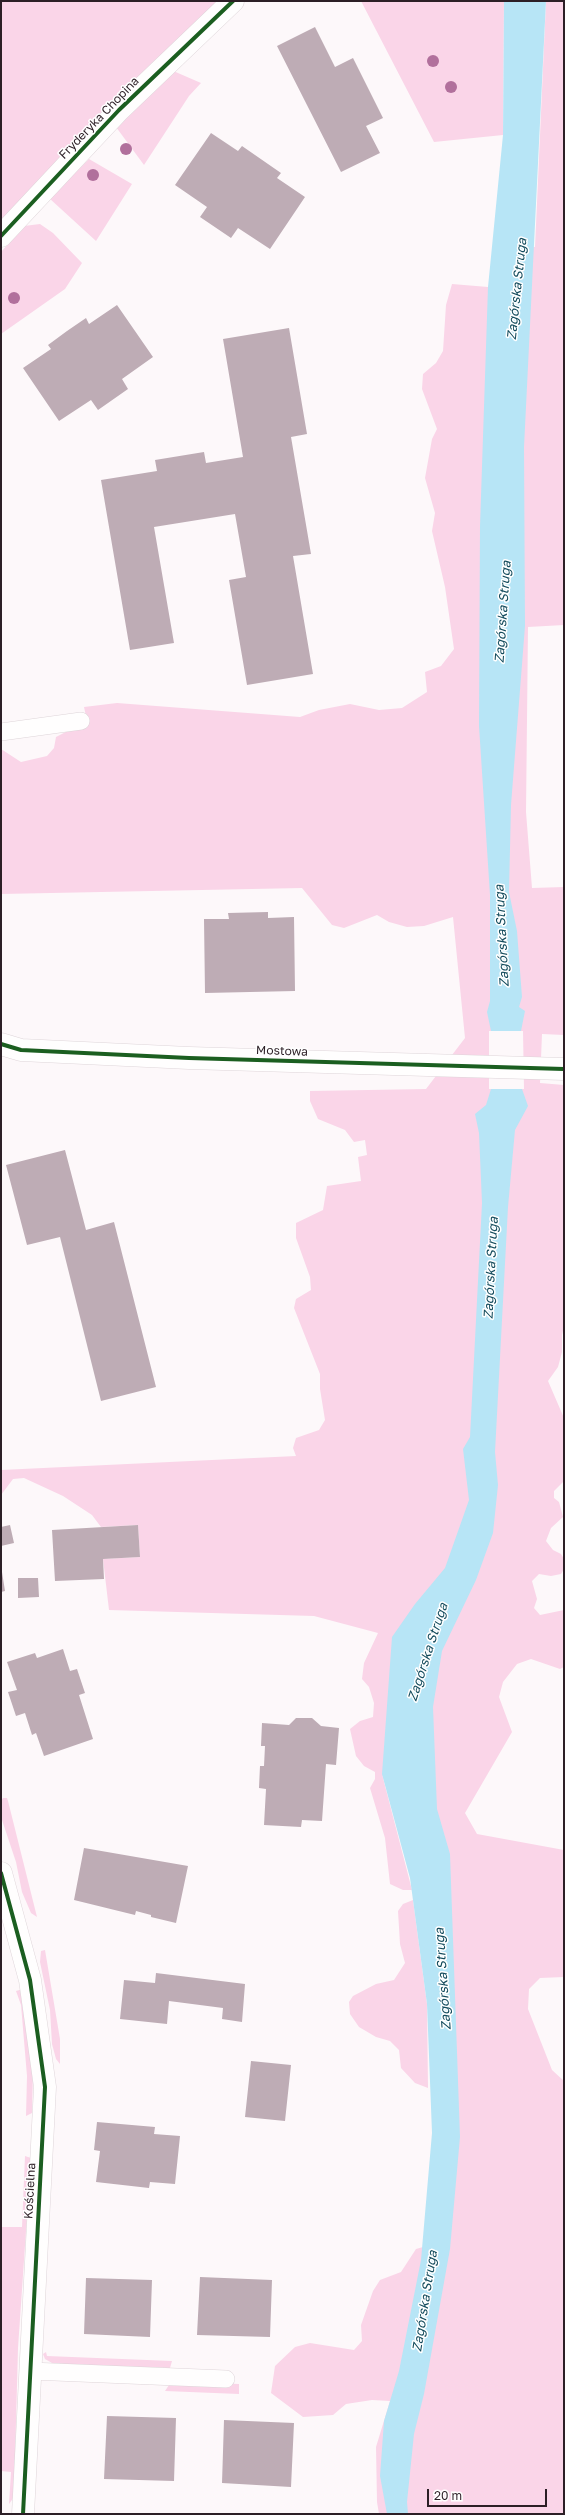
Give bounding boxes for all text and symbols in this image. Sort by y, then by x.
street label: Fryderyka Chopina [56,74,142,162]
water label: Zagórska Struga [504,237,530,341]
water label: Zagórska Struga [492,560,514,664]
water label: Zagórska Struga [492,885,512,987]
street label: Mostowa [256,1043,308,1059]
water label: Zagórska Struga [481,1217,501,1319]
water label: Zagórska Struga [405,1601,451,1703]
water label: Zagórska Struga [432,1927,454,2031]
street label: Kościelna [21,2163,39,2219]
water label: Zagórska Struga [409,2249,441,2353]
scale bar [429,2481,549,2507]
text: 20 m [434,2488,462,2503]

